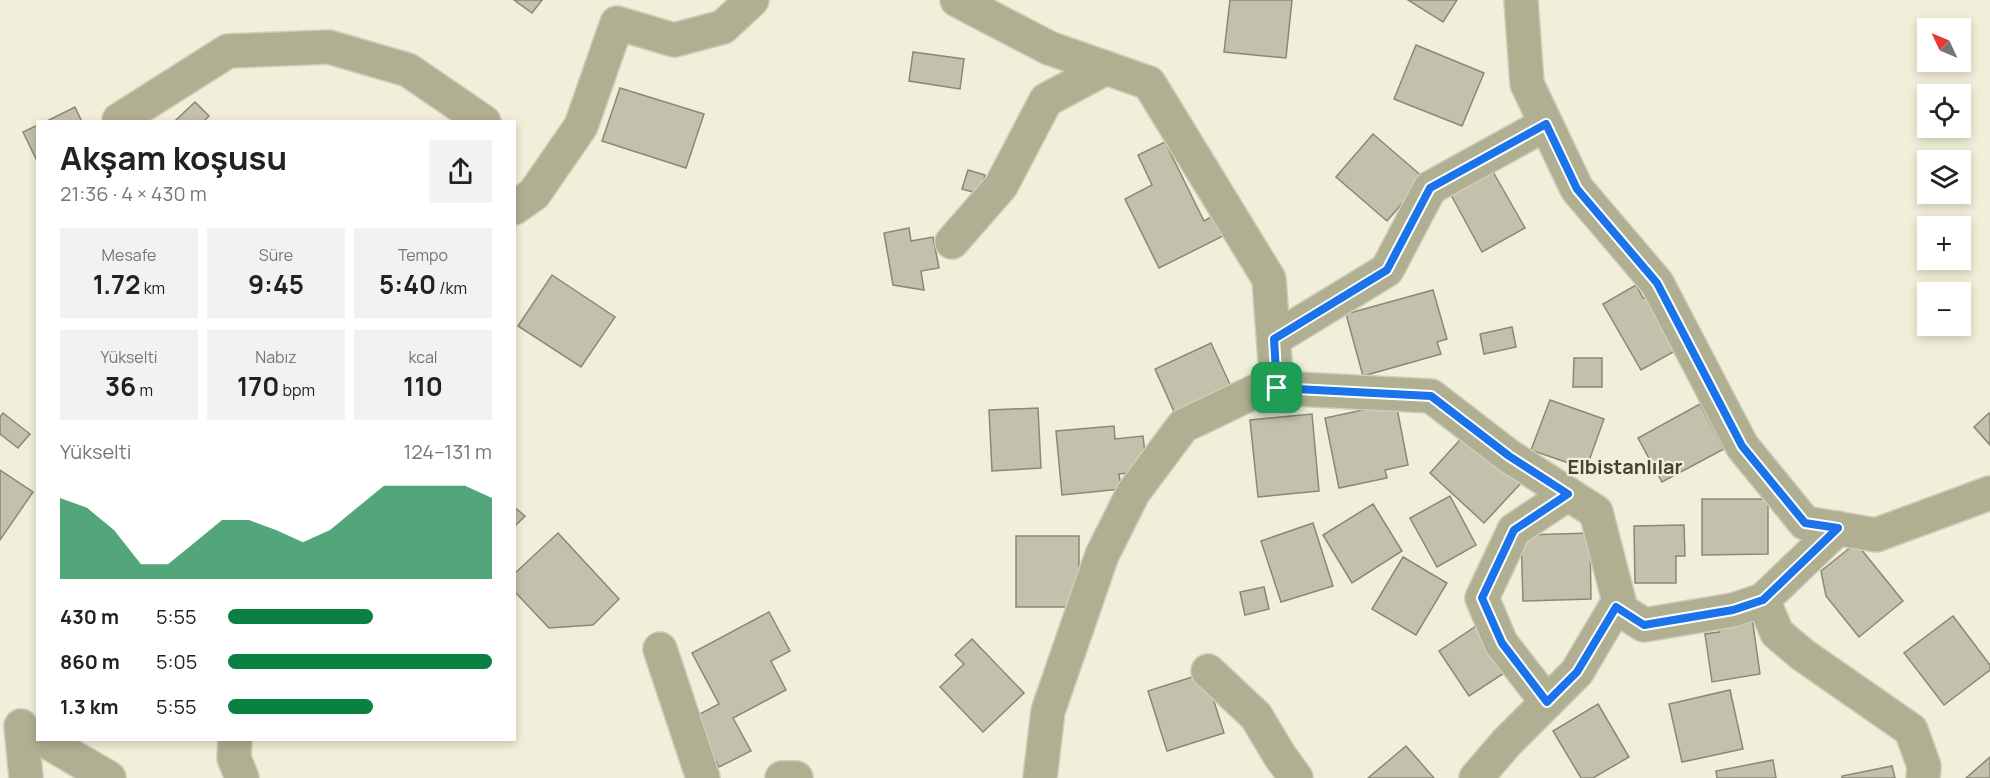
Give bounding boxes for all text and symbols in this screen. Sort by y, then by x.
north arrow [1917,18,1971,72]
map controls [1917,18,1971,336]
button: locate [1917,84,1971,138]
text: Akşam koşusu [60,135,287,180]
button: share [429,140,492,203]
button: layers [1917,150,1971,204]
text: 21:36 · 4 × 430 m [60,180,207,207]
button: + [1917,216,1971,270]
text: Mesafe [102,244,156,266]
text: Süre [259,244,293,266]
text: Tempo [398,244,448,266]
text: 1.72 [93,266,140,302]
text: 9:45 [248,266,304,302]
text: 5:40 [379,266,436,302]
text: km [140,277,165,299]
text: /km [436,277,467,299]
button: − [1917,282,1971,336]
text: Yükselti [100,346,158,368]
text: Nabız [255,346,297,368]
text: kcal [408,346,438,368]
pin [1251,362,1302,413]
text: 36 [105,368,136,404]
text: 170 [237,368,279,404]
text: 110 [403,368,443,404]
icon: arrive [1260,371,1293,404]
text: m [136,379,153,401]
text: bpm [279,379,315,401]
text: Yükselti [60,438,131,465]
text: 124–131 m [403,438,492,465]
district label: Elbistanlılar [1567,453,1683,480]
text: 430 m [60,603,119,630]
text: 5:55 [156,603,197,630]
text: 860 m [60,648,120,675]
text: 5:05 [156,648,197,675]
text: 1.3 km [60,693,118,720]
text: 5:55 [156,693,197,720]

